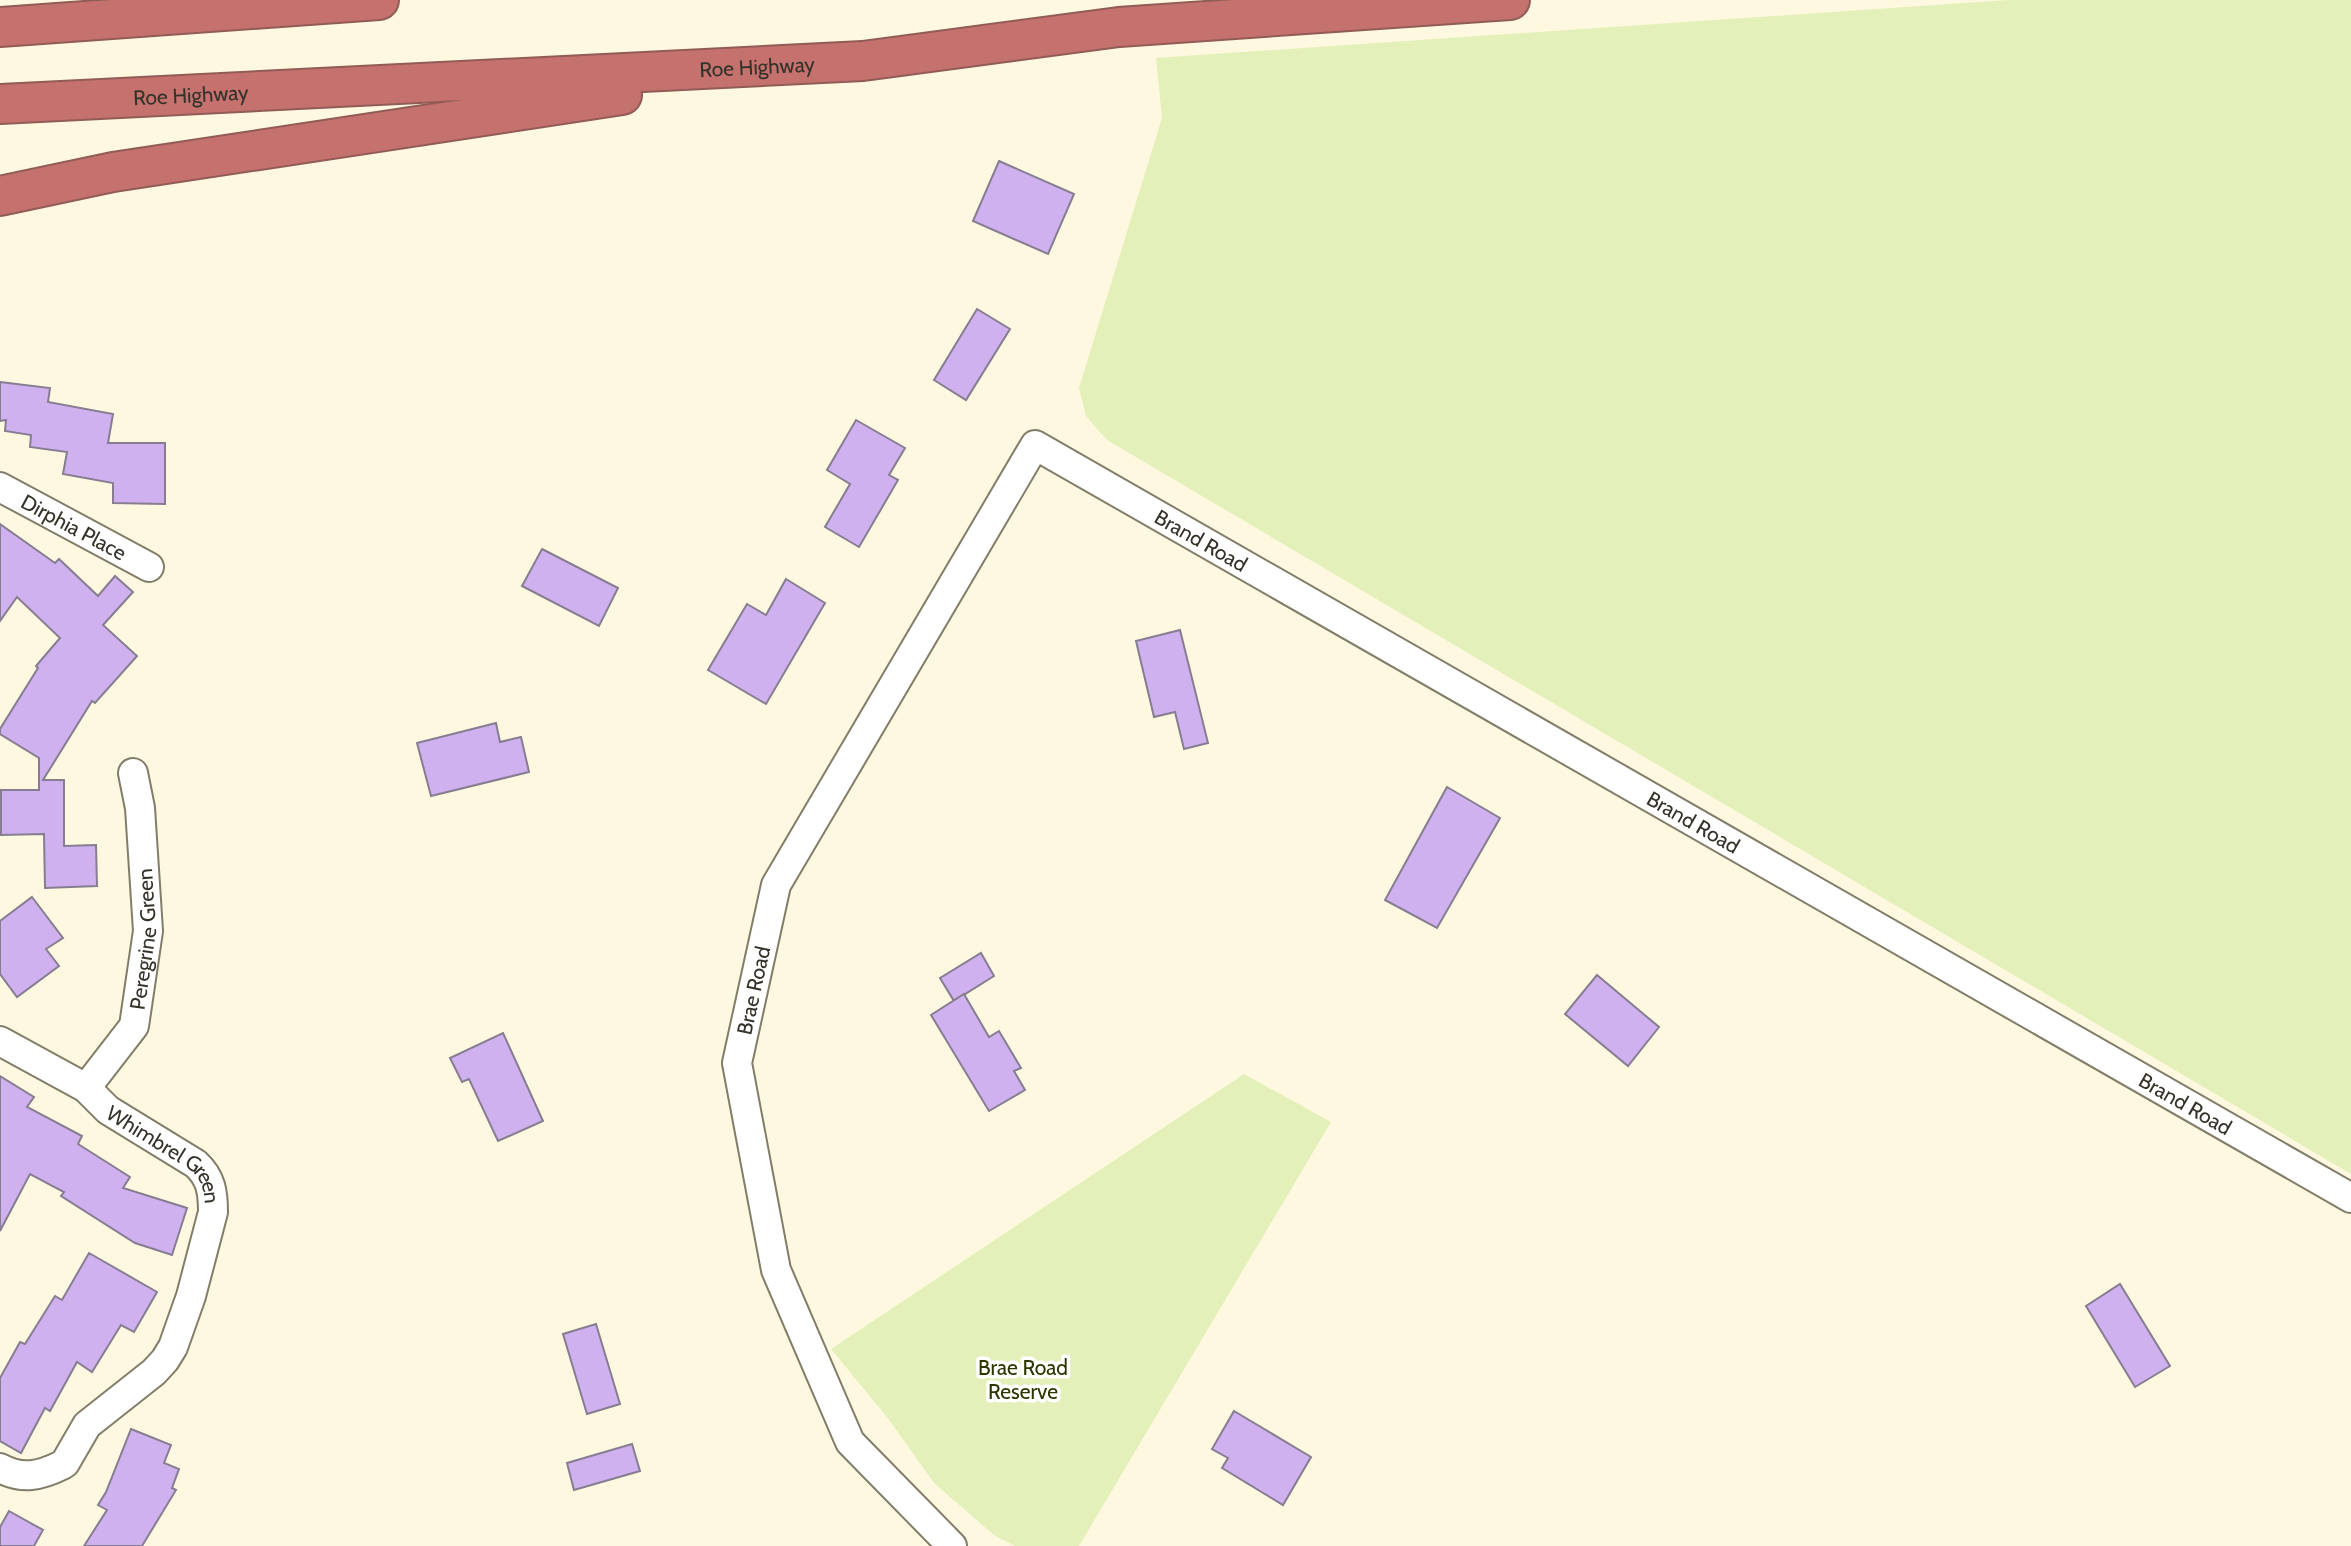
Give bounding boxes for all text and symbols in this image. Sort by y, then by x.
street label: Roe Highway [699,51,816,82]
street label: Roe Highway [132,79,249,110]
street label: Dirphia Place [17,488,131,565]
street label: Brand Road [1151,504,1252,577]
street label: Brand Road [1643,785,1744,858]
street label: Peregrine Green [124,868,161,1011]
street label: Brae Road [731,944,775,1037]
street label: Brand Road [2135,1067,2236,1140]
street label: Whimbrel Green [102,1100,225,1204]
park label: Brae Road Reserve [978,1355,1068,1404]

